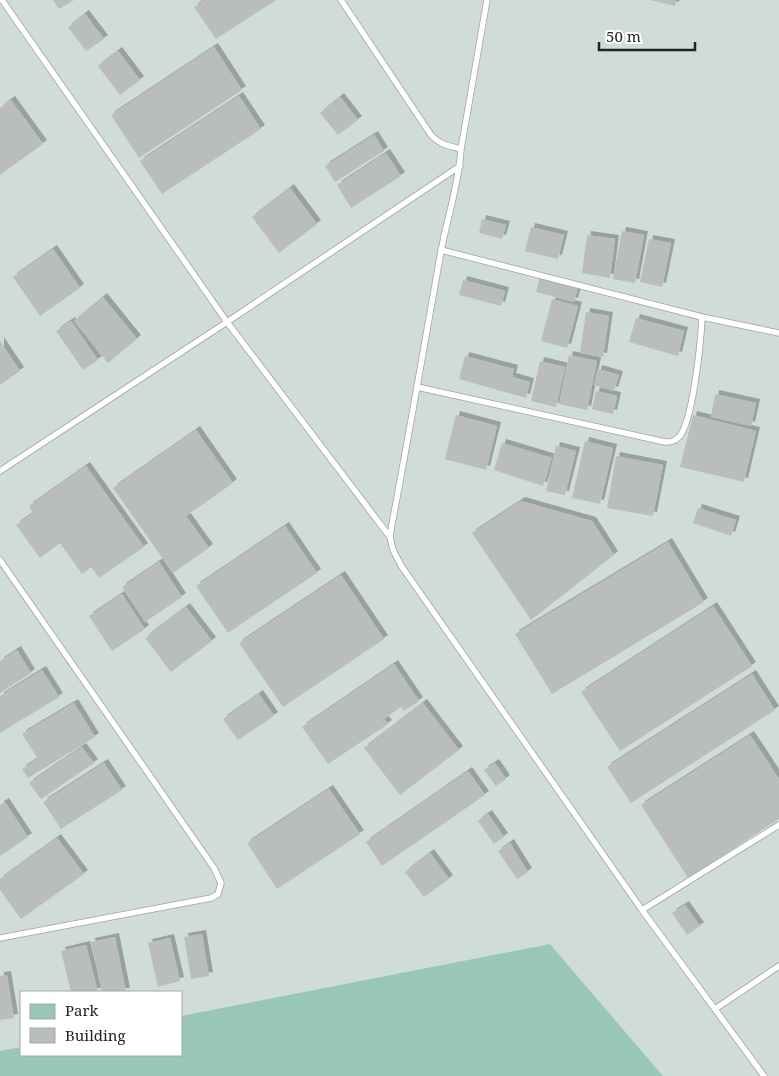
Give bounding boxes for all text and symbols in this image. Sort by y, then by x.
scale bar [599,20,695,52]
text: 50 m [606,26,641,46]
legend [20,991,182,1056]
text: Park [65,1000,99,1020]
text: Building [65,1025,126,1045]

